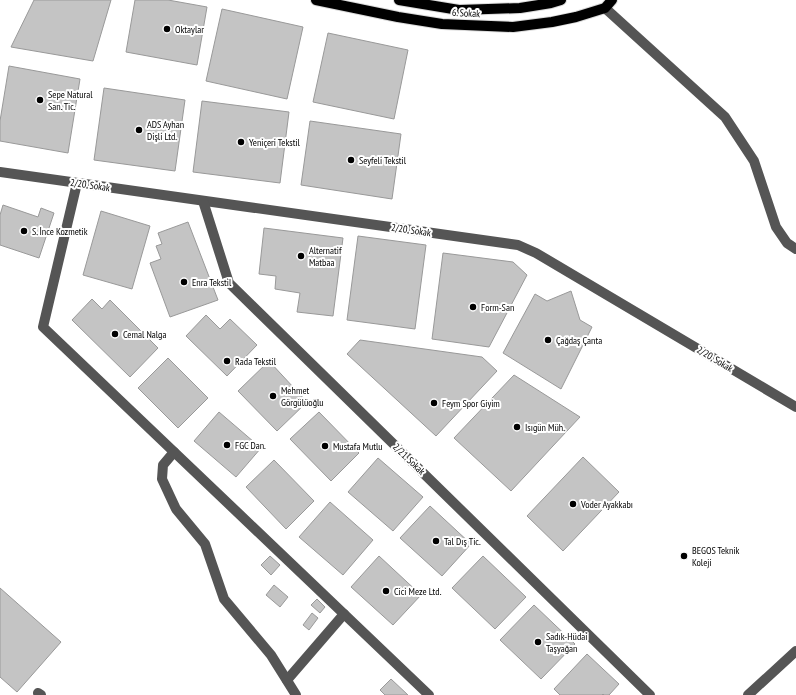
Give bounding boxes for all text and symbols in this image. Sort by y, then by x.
street label: 6. Sokak [452,6,480,20]
place label: Oktaylar [175,23,204,36]
marker: Oktaylar [162,24,172,34]
place label: Sepe Natural San. Tic. [48,88,93,113]
marker: Sepe Natural San. Tic. [35,95,45,105]
place label: ADS Ayhan Dişli Ltd. [147,118,184,143]
marker: ADS Ayhan Dişli Ltd. [134,125,144,135]
place label: Yeniçeri Tekstil [249,136,301,149]
marker: Yeniçeri Tekstil [236,137,246,147]
place label: Seyfeli Tekstil [359,154,407,167]
marker: Seyfeli Tekstil [346,155,356,165]
street label: 2/20. Sokak [69,176,111,194]
street label: 2/20. Sokak [390,221,432,239]
place label: S. İnce Kozmetik [32,225,88,238]
marker: S. İnce Kozmetik [19,226,29,236]
place label: Alternatif Matbaa [309,244,342,269]
marker: Alternatif Matbaa [296,251,306,261]
place label: Enra Tekstil [192,276,232,289]
marker: Enra Tekstil [179,277,189,287]
place label: Form-San [481,301,514,314]
marker: Form-San [468,302,478,312]
place label: Cemal Nalga [123,328,166,341]
marker: Cemal Nalga [110,329,120,339]
place label: Çağdaş Çanta [556,334,602,347]
marker: Çağdaş Çanta [543,335,553,345]
street label: 2/20. Sokak [694,343,736,375]
place label: Rada Tekstil [235,355,277,368]
marker: Rada Tekstil [222,356,232,366]
place label: Mehmet Görgülüoğlu [281,384,324,409]
marker: Mehmet Görgülüoğlu [268,391,278,401]
place label: Feym Spor Giyim [442,397,500,410]
marker: Feym Spor Giyim [429,398,439,408]
place label: Isıgün Müh. [525,421,565,434]
marker: Isıgün Müh. [512,422,522,432]
place label: FGC Dan. [235,439,266,452]
marker: FGC Dan. [222,440,232,450]
place label: Mustafa Mutlu [333,440,383,453]
street label: 2/21. Sokak [390,440,428,478]
marker: Mustafa Mutlu [320,441,330,451]
place label: Voder Ayakkabı [580,498,633,511]
marker: Voder Ayakkabı [568,499,578,509]
place label: Tal Dış Tic. [444,535,481,548]
marker: Tal Dış Tic. [431,536,441,546]
place label: BEGOS Teknik Koleji [692,544,740,569]
marker: BEGOS Teknik Koleji [679,551,689,561]
place label: Cici Meze Ltd. [394,585,442,598]
marker: Cici Meze Ltd. [381,586,391,596]
place label: Sadık-Hüdai Taşyağan [546,630,587,655]
marker: Sadık-Hüdai Taşyağan [533,637,543,647]

